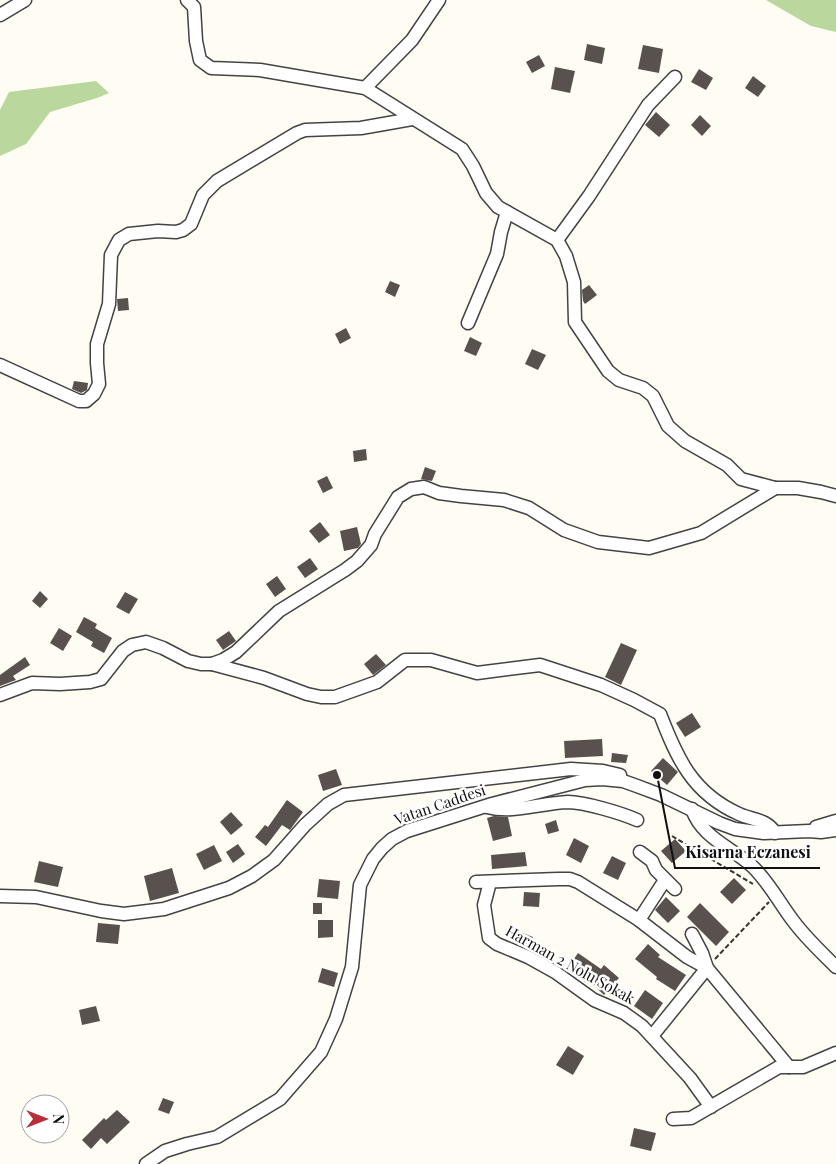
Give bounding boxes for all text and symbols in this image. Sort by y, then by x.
street label: Vatan Caddesi [390,779,489,829]
callout: Kisarna Eczanesi [675,837,820,868]
text: Kisarna Eczanesi [685,841,811,862]
street label: Harman 2 Nolu Sokak [502,920,639,1008]
north arrow [20,1094,70,1144]
text: N [49,1114,68,1124]

